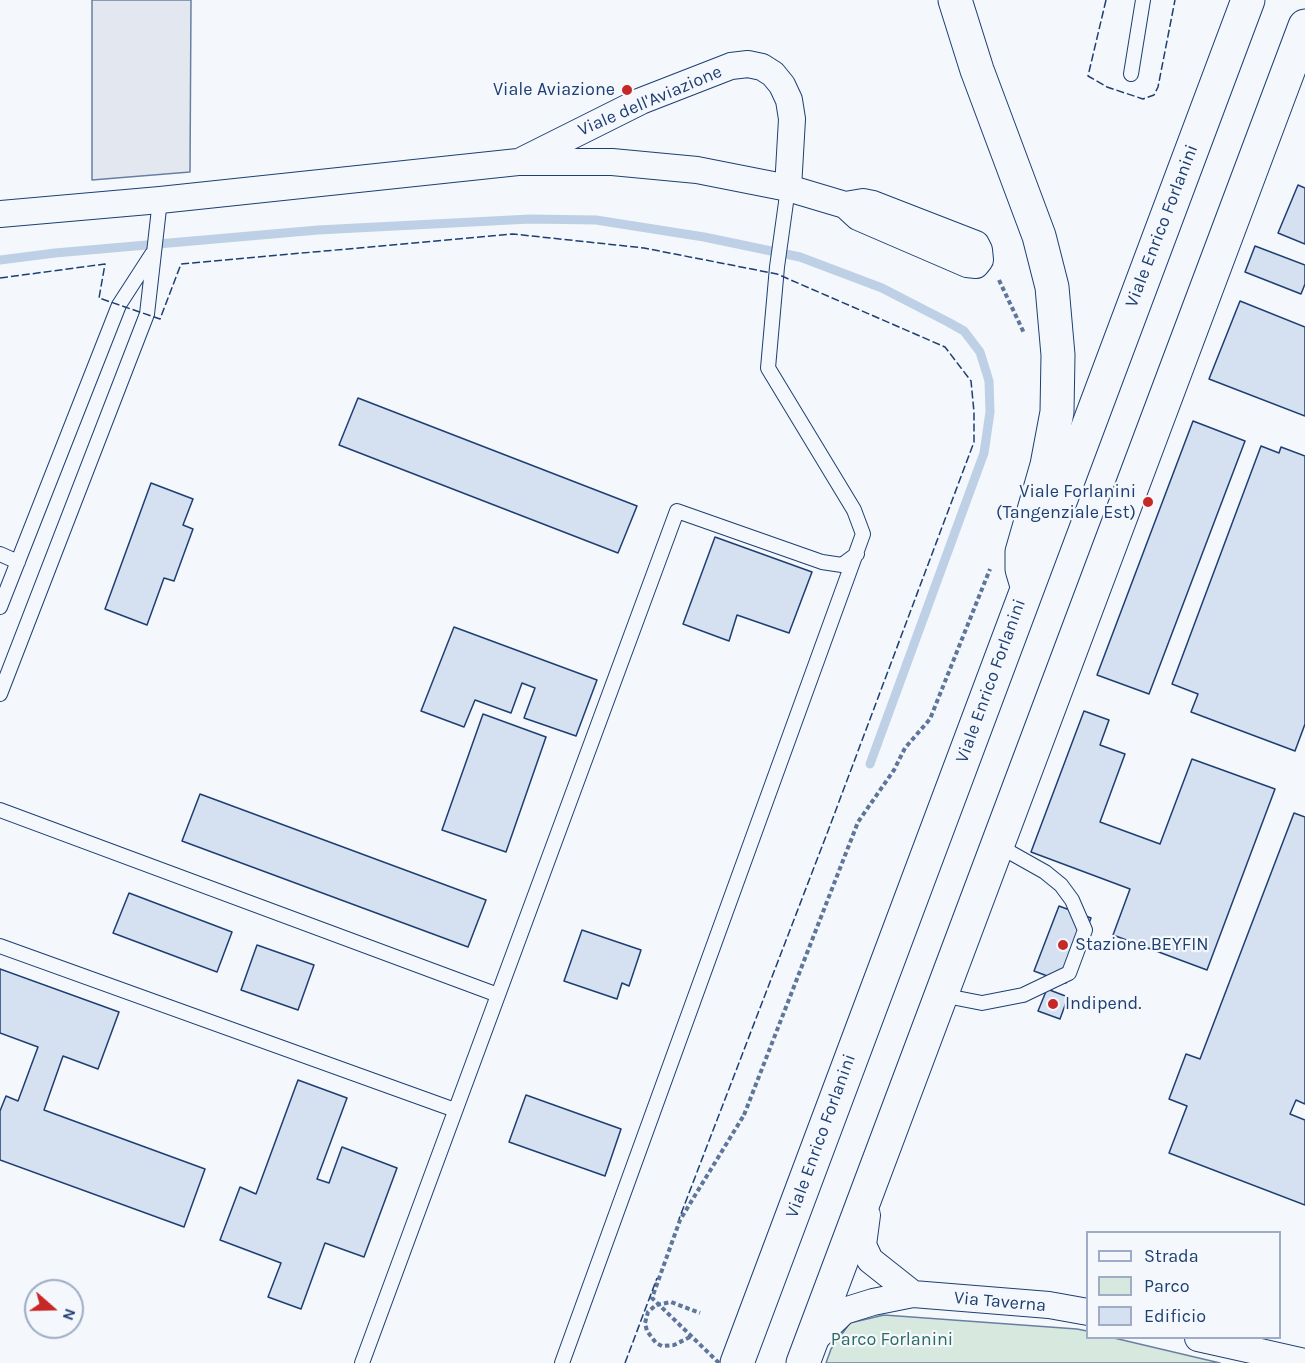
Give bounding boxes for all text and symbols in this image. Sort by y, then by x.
street label: Viale dell'Aviazione [575,61,725,141]
place label: Viale Aviazione [493,79,615,101]
marker: Viale Aviazione [620,83,634,97]
street label: Viale Enrico Forlanini [1121,141,1203,311]
place label: Viale Forlanini (Tangenziale Est) [996,481,1136,524]
marker: Viale Forlanini (Tangenziale Est) [1141,495,1155,509]
street label: Viale Enrico Forlanini [951,596,1031,766]
place label: Stazione BEYFIN [1075,934,1209,956]
marker: Stazione BEYFIN [1056,938,1070,952]
place label: Indipend. [1065,993,1141,1015]
marker: Indipend. [1046,997,1060,1011]
street label: Viale Enrico Forlanini [781,1051,861,1221]
legend [1086,1231,1281,1339]
text: Strada [1144,1245,1199,1267]
text: Parco [1144,1275,1190,1297]
north arrow [24,1279,84,1339]
street label: Via Taverna [953,1287,1047,1317]
text: Edificio [1144,1305,1206,1327]
text: N [59,1306,80,1323]
park label: Parco Forlanini [831,1329,953,1351]

